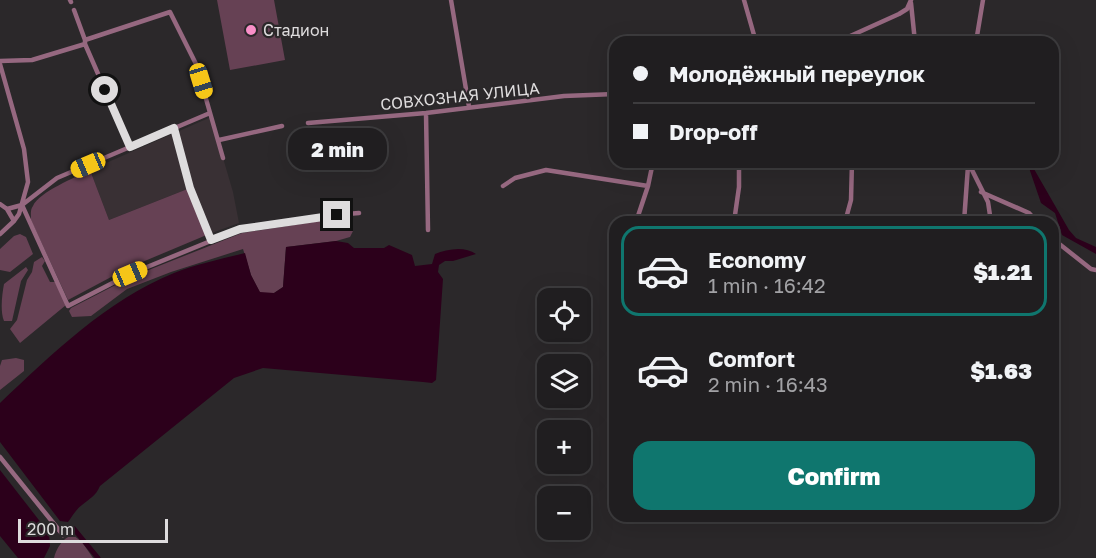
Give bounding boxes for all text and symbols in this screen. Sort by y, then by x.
place label: Стадион [263,20,329,40]
marker: Стадион [244,23,258,37]
text: Молодёжный переулок [669,60,925,87]
car [187,61,215,101]
route start [91,76,118,103]
street label: СОВХОЗНАЯ УЛИЦА [379,78,541,114]
text: Drop-off [669,118,758,145]
callout: 2 min [288,128,386,170]
text: 2 min [311,137,364,161]
car [68,150,108,180]
route end [323,201,350,228]
icon: car [636,244,690,298]
text: Economy [708,246,806,273]
text: $1.21 [973,258,1032,285]
car [110,259,150,289]
text: 1 min · 16:42 [708,273,826,297]
map controls [537,288,591,540]
button: locate [537,288,591,342]
icon: car [636,343,690,397]
text: Comfort [708,345,795,372]
button: layers [537,354,591,408]
text: $1.63 [970,357,1032,384]
text: 2 min · 16:43 [708,372,828,396]
button: + [537,420,591,474]
button: Confirm [633,441,1035,510]
button: − [537,486,591,540]
scale bar [18,516,168,544]
text: 200 m [27,519,74,539]

